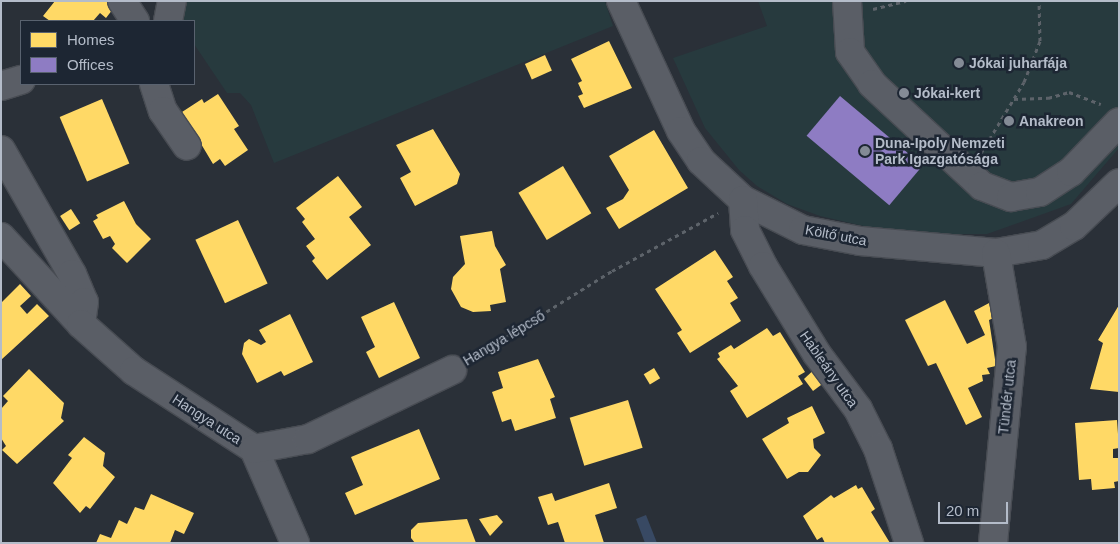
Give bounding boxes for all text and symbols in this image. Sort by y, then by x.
legend [20,20,195,85]
text: Homes [67,31,115,48]
place label: Jókai juharfája [969,55,1067,71]
text: Offices [67,56,113,73]
marker: Jókai juharfája [953,57,965,69]
place label: Jókai-kert [914,85,980,101]
marker: Jókai-kert [898,87,910,99]
place label: Anakreon [1019,113,1084,129]
marker: Anakreon [1003,115,1015,127]
place label: Duna-Ipoly Nemzeti Park Igazgatósága [875,135,1005,168]
marker: Duna-Ipoly Nemzeti Park Igazgatósága [859,145,871,157]
street label: Költő utca [804,221,868,249]
street label: Hangya lépcső [460,307,548,369]
street label: Hableány utca [796,328,862,410]
street label: Tündér utca [995,359,1019,435]
street label: Hangya utca [169,391,245,447]
scale bar [940,492,1010,524]
text: 20 m [946,502,979,519]

